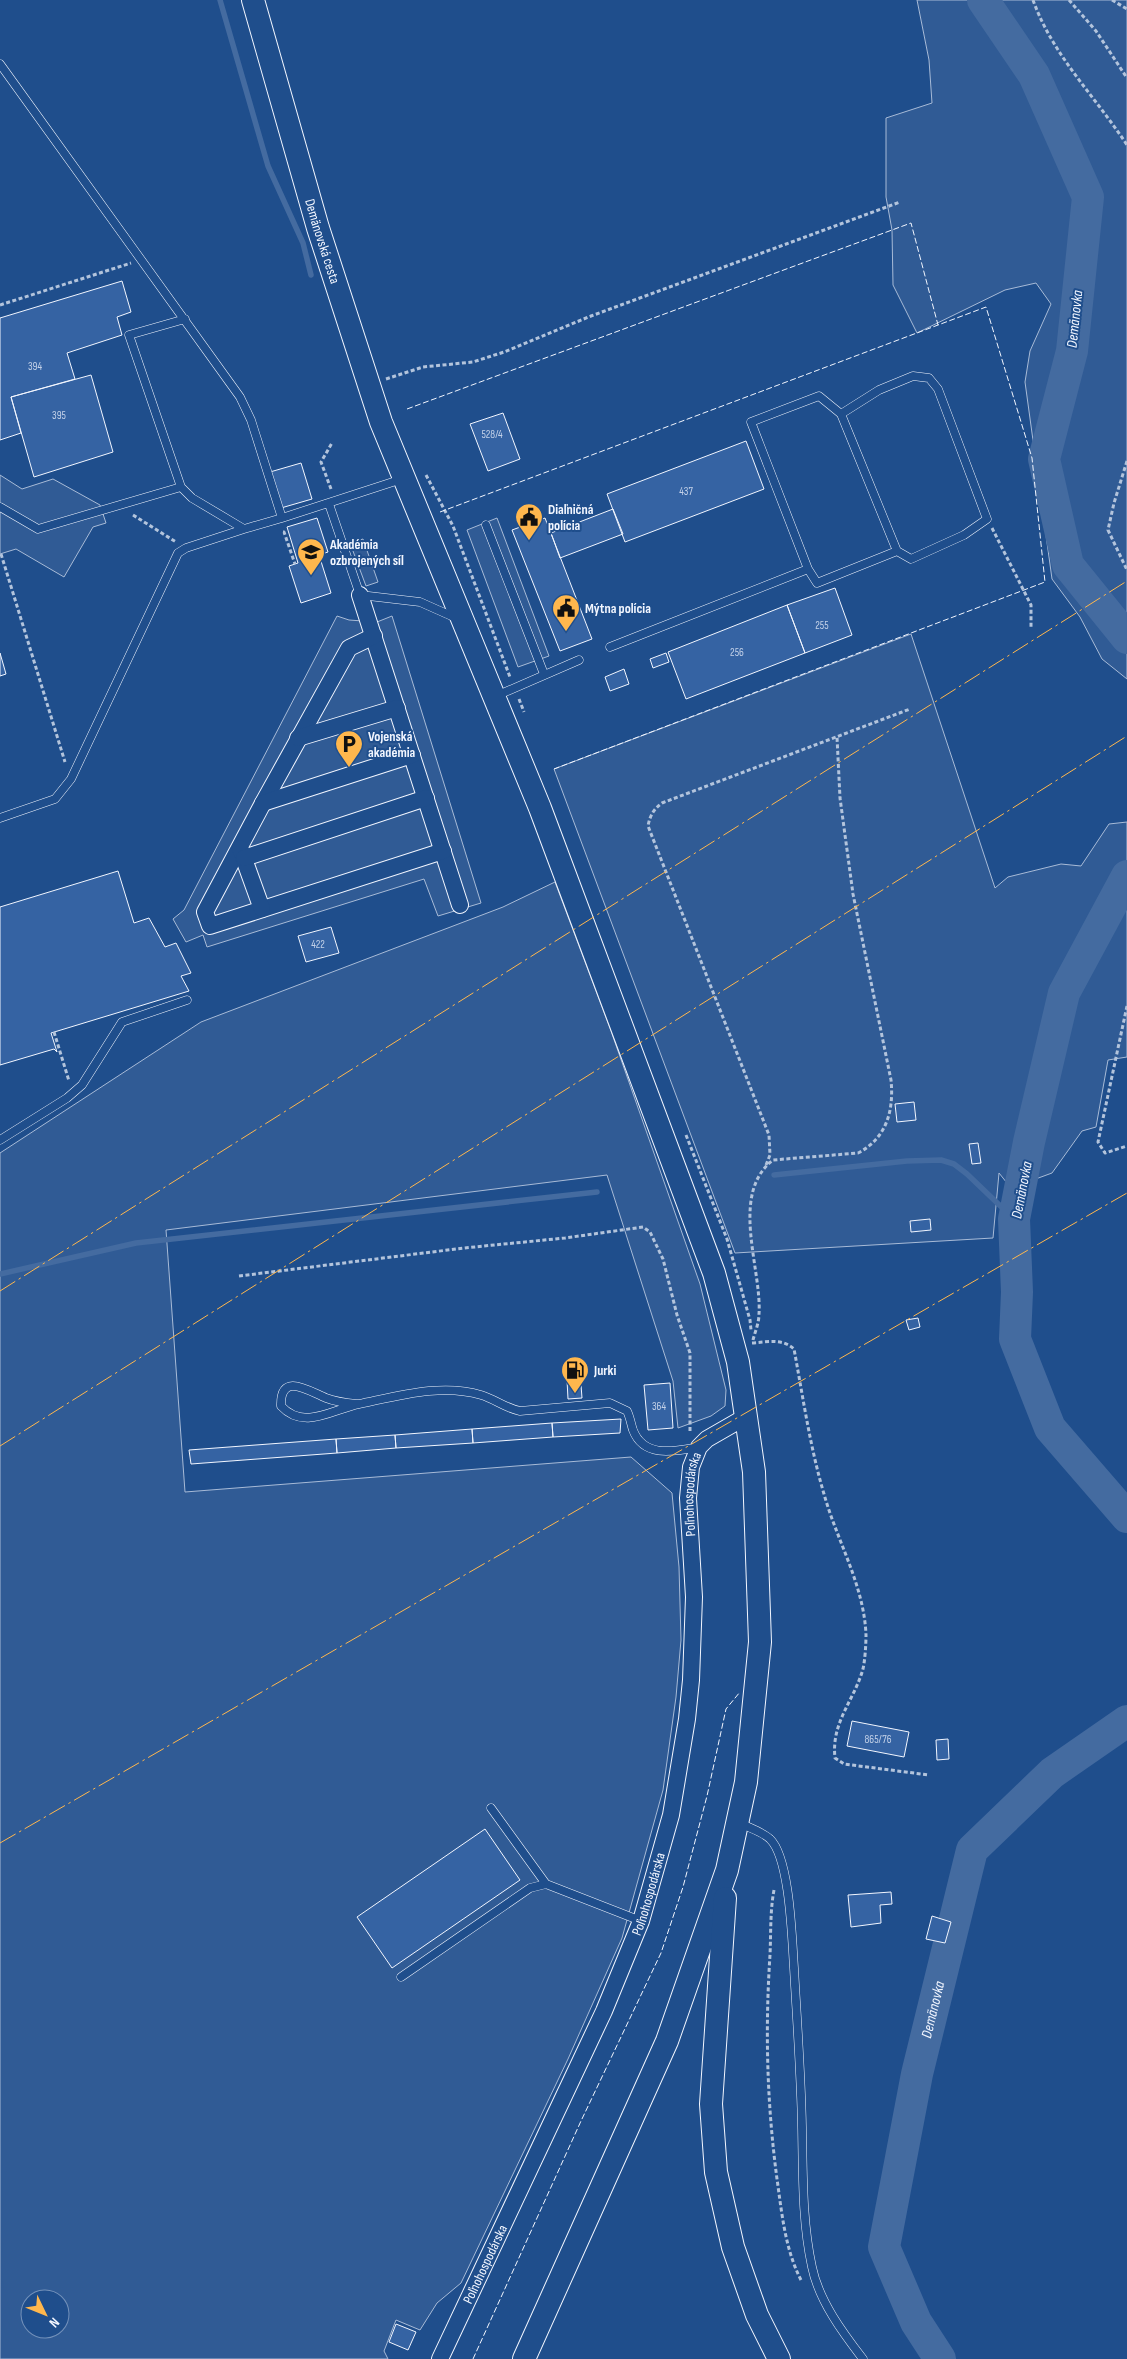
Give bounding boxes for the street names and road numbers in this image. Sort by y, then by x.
street label: Demänovská cesta [302,197,344,286]
street label: Poľnohospodárska [679,1449,705,1537]
street label: Poľnohospodárska [628,1851,668,1938]
street label: Poľnohospodárska [459,2222,511,2306]

